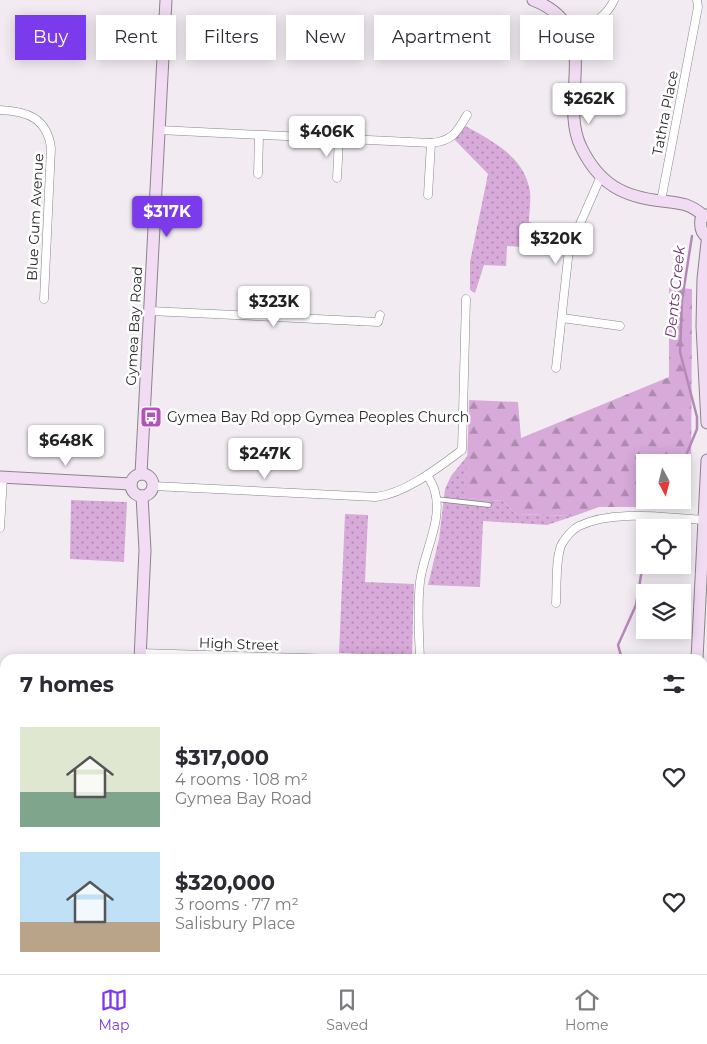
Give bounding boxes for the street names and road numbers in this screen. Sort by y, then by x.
street label: Tathra Place [648,69,682,157]
street label: Blue Gum Avenue [23,153,47,281]
street label: Gymea Bay Road [122,266,146,386]
street label: High Street [199,634,280,654]

